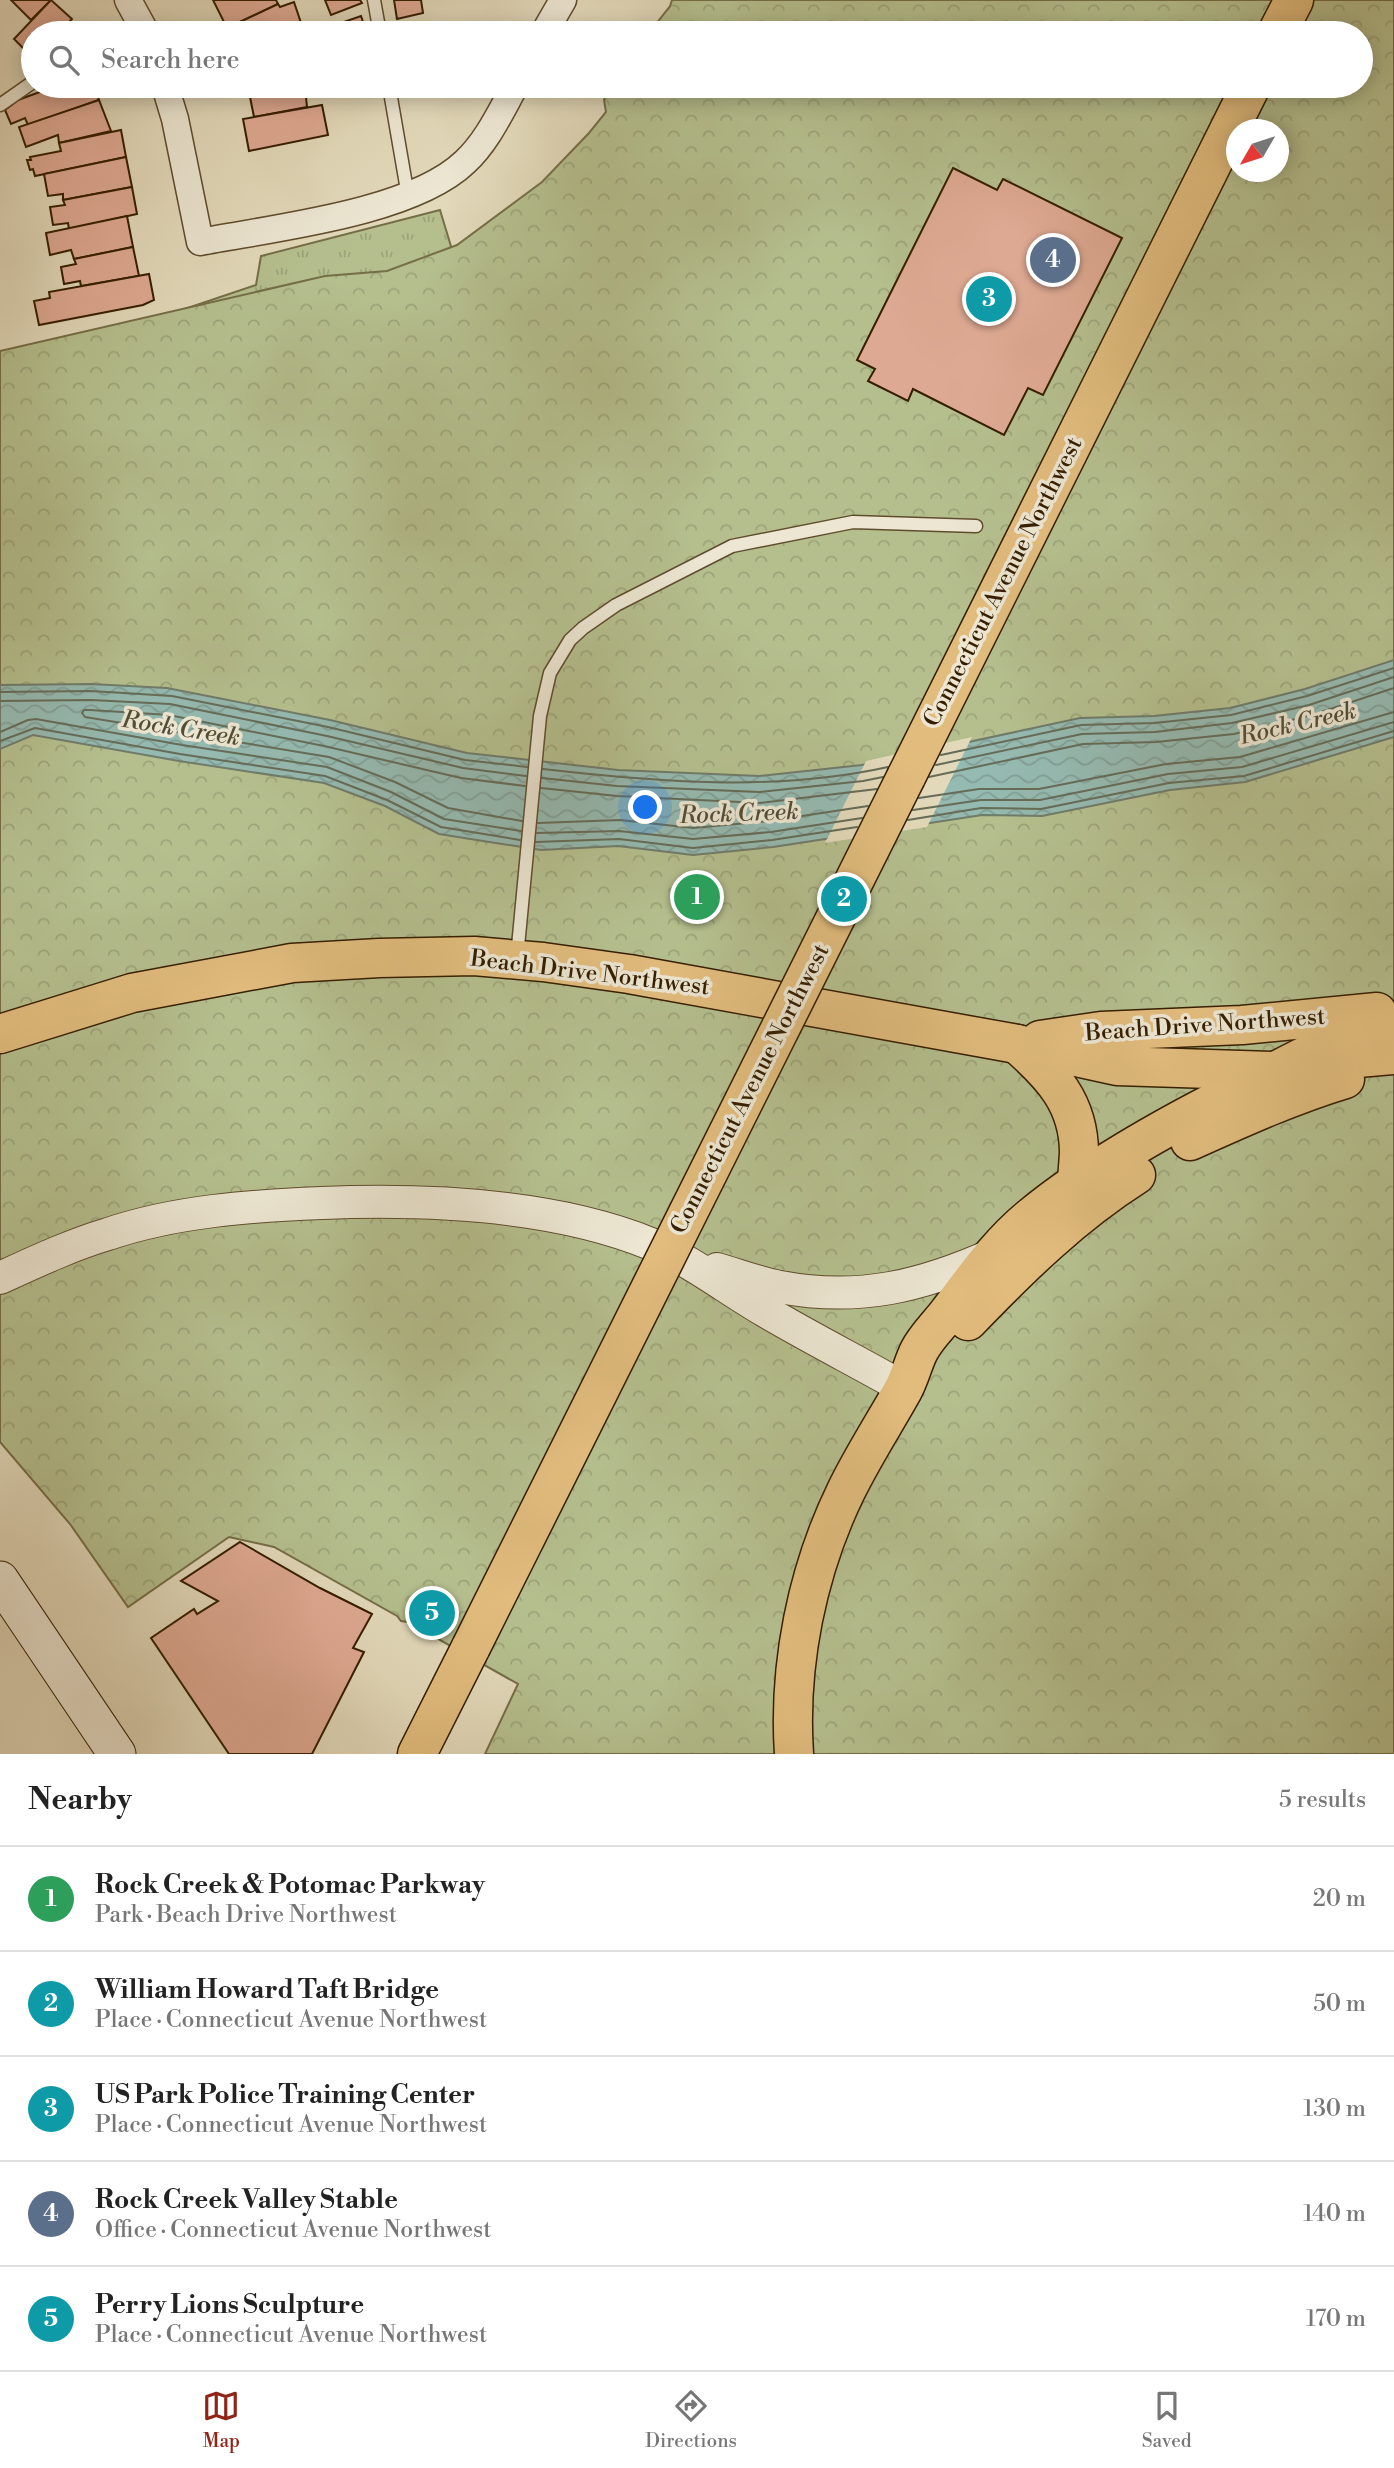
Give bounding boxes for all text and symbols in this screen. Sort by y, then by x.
search box [21,21,1373,98]
icon: search [45,41,83,79]
text: Search here [101,44,240,76]
north arrow [1226,119,1289,182]
pin: 4 [1030,234,1076,286]
pin: 3 [966,273,1012,325]
street label: Connecticut Avenue Northwest [918,432,1088,732]
water label: Rock Creek [1236,696,1359,752]
water label: Rock Creek [119,705,242,753]
your location [628,790,662,824]
water label: Rock Creek [678,797,799,831]
pin: 1 [674,871,720,923]
pin: 2 [821,873,867,925]
street label: Connecticut Avenue Northwest [665,939,835,1239]
street label: Beach Drive Northwest [468,944,711,1002]
street label: Beach Drive Northwest [1083,1003,1326,1047]
pin: 5 [409,1587,455,1639]
text: Nearby [28,1781,132,1819]
text: 5 results [1279,1786,1366,1814]
text: Rock Creek & Potomac Parkway [95,1869,485,1901]
text: 1 [45,1885,57,1913]
text: 20 m [1313,1885,1366,1913]
text: Park · Beach Drive Northwest [95,1901,397,1929]
text: William Howard Taft Bridge [95,1974,439,2006]
text: 2 [44,1990,58,2018]
text: 50 m [1313,1990,1366,2018]
text: Place · Connecticut Avenue Northwest [95,2006,487,2034]
text: US Park Police Training Center [95,2079,475,2111]
text: 3 [44,2095,58,2123]
text: 130 m [1303,2095,1366,2123]
text: Place · Connecticut Avenue Northwest [95,2111,487,2139]
text: Rock Creek Valley Stable [95,2184,398,2216]
text: 4 [43,2200,59,2228]
text: 140 m [1303,2200,1366,2228]
text: Office · Connecticut Avenue Northwest [95,2216,491,2244]
text: Perry Lions Sculpture [95,2289,364,2321]
text: 5 [44,2305,58,2333]
text: 170 m [1306,2305,1366,2333]
text: Place · Connecticut Avenue Northwest [95,2321,487,2349]
tab: Map [202,2387,240,2453]
tab: Directions [645,2387,737,2453]
tab: Saved [1142,2387,1192,2453]

